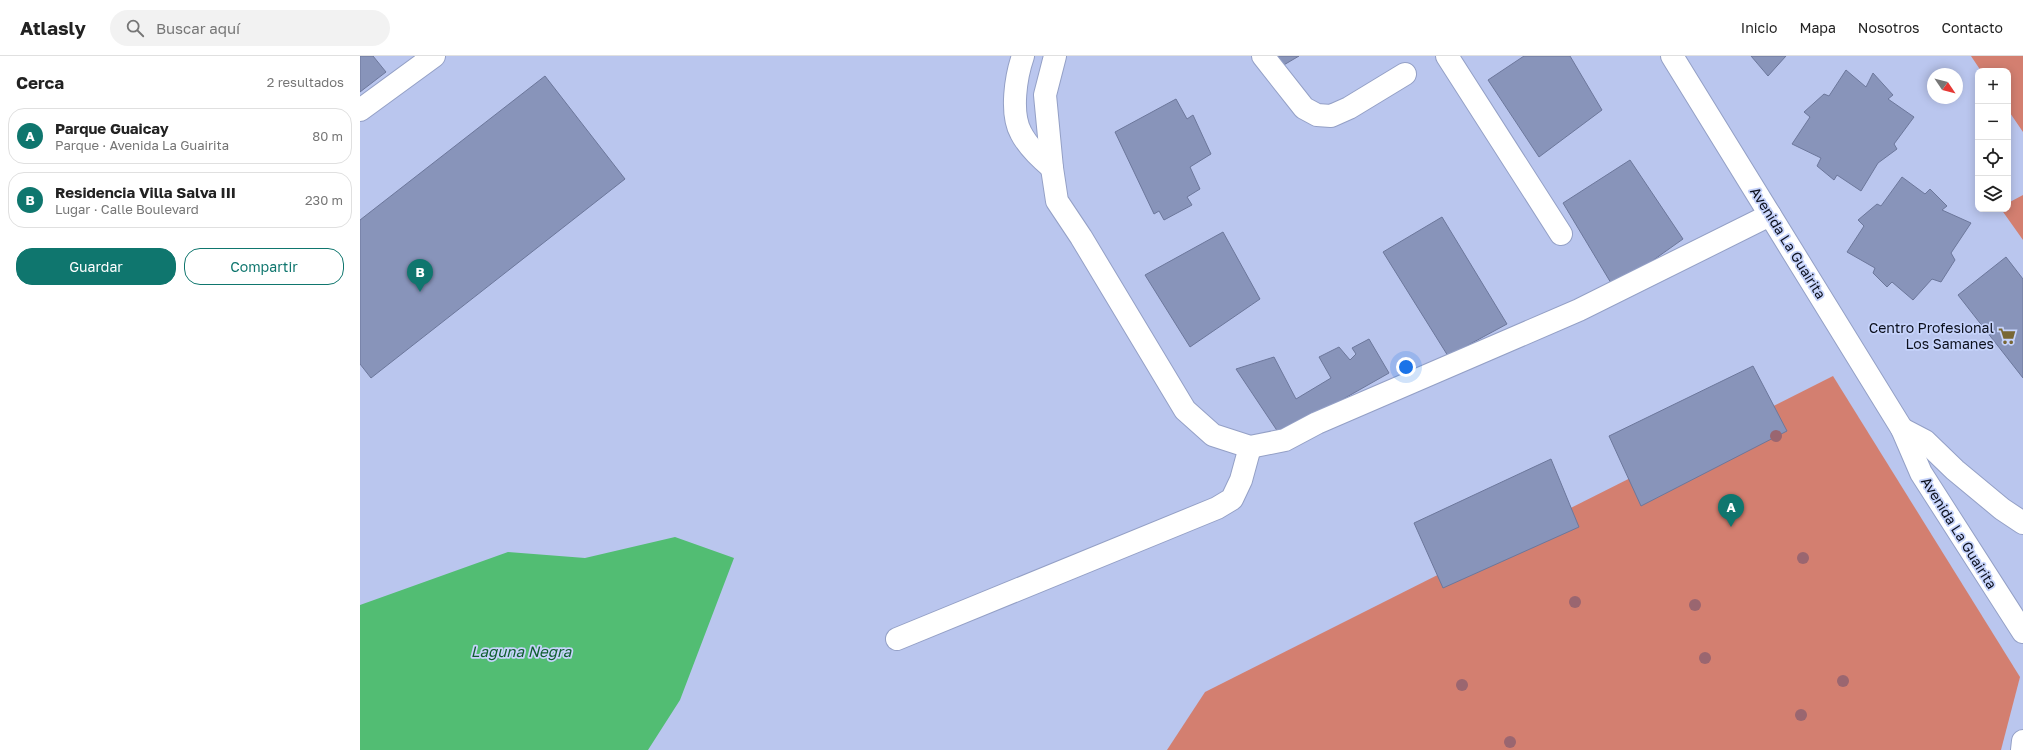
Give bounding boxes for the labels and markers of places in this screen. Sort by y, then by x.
pin: B [407,259,433,292]
place label: Centro Profesional Los Samanes [1869,319,1994,352]
supermarket icon: Centro Profesional Los Samanes [1997,326,2017,346]
pin: A [1718,494,1744,527]

